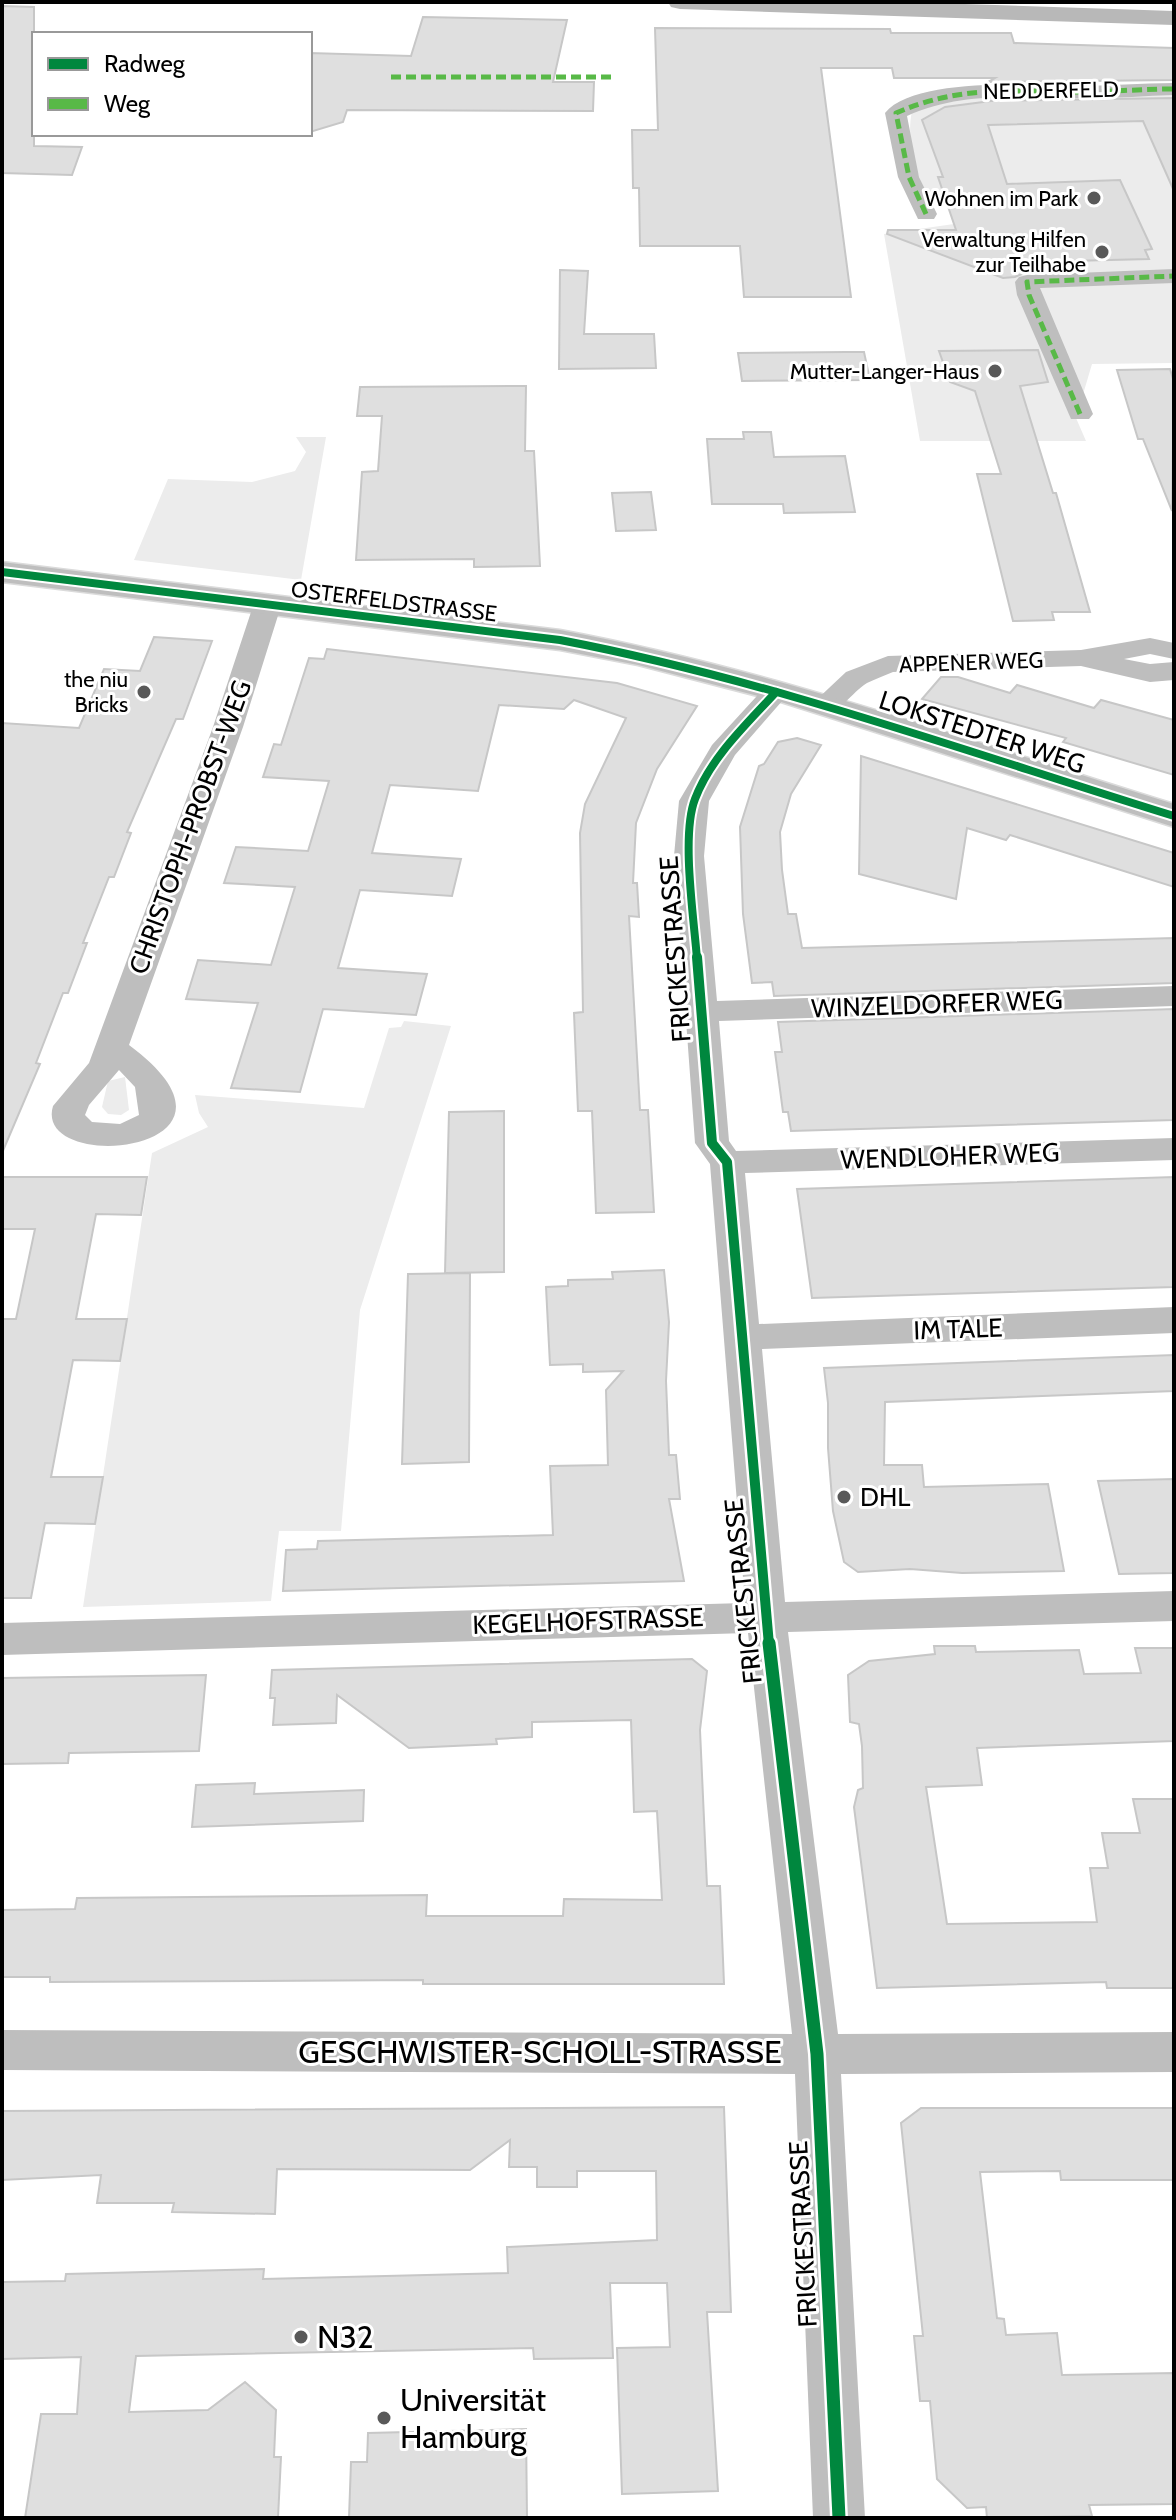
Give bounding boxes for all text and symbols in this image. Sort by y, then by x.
legend [32,32,312,136]
text: Radweg [104,49,186,78]
street label: NEDDERFELD [983,76,1119,105]
text: Weg [104,89,151,118]
place label: Wohnen im Park [925,185,1078,212]
marker: Wohnen im Park [1085,189,1103,207]
place label: Verwaltung Hilfen zur Teilhabe [921,226,1086,278]
marker: Verwaltung Hilfen zur Teilhabe [1093,243,1111,261]
place label: Mutter-Langer-Haus [790,358,979,385]
marker: Mutter-Langer-Haus [986,362,1004,380]
street label: OSTERFELDSTRASSE [290,575,498,628]
street label: APPENER WEG [898,646,1044,679]
place label: the niu Bricks [64,666,128,718]
street label: CHRISTOPH-PROBST-WEG [122,676,258,978]
marker: the niu Bricks [135,683,153,701]
street label: LOKSTEDTER WEG [875,684,1089,780]
street label: FRICKESTRASSE [653,855,697,1043]
street label: WINZELDORFER WEG [811,984,1063,1024]
street label: WENDLOHER WEG [840,1136,1060,1176]
street label: IM TALE [913,1311,1003,1347]
place label: DHL [860,1481,910,1513]
marker: DHL [835,1488,853,1506]
street label: FRICKESTRASSE [717,1497,769,1685]
street label: KEGELHOFSTRASSE [472,1601,704,1641]
street label: GESCHWISTER-SCHOLL-STRASSE [298,2032,782,2071]
street label: FRICKESTRASSE [782,2140,824,2328]
place label: N32 [317,2317,374,2356]
marker: N32 [292,2328,310,2346]
place label: Universität Hamburg [400,2380,546,2456]
marker: Universität Hamburg [375,2409,393,2427]

